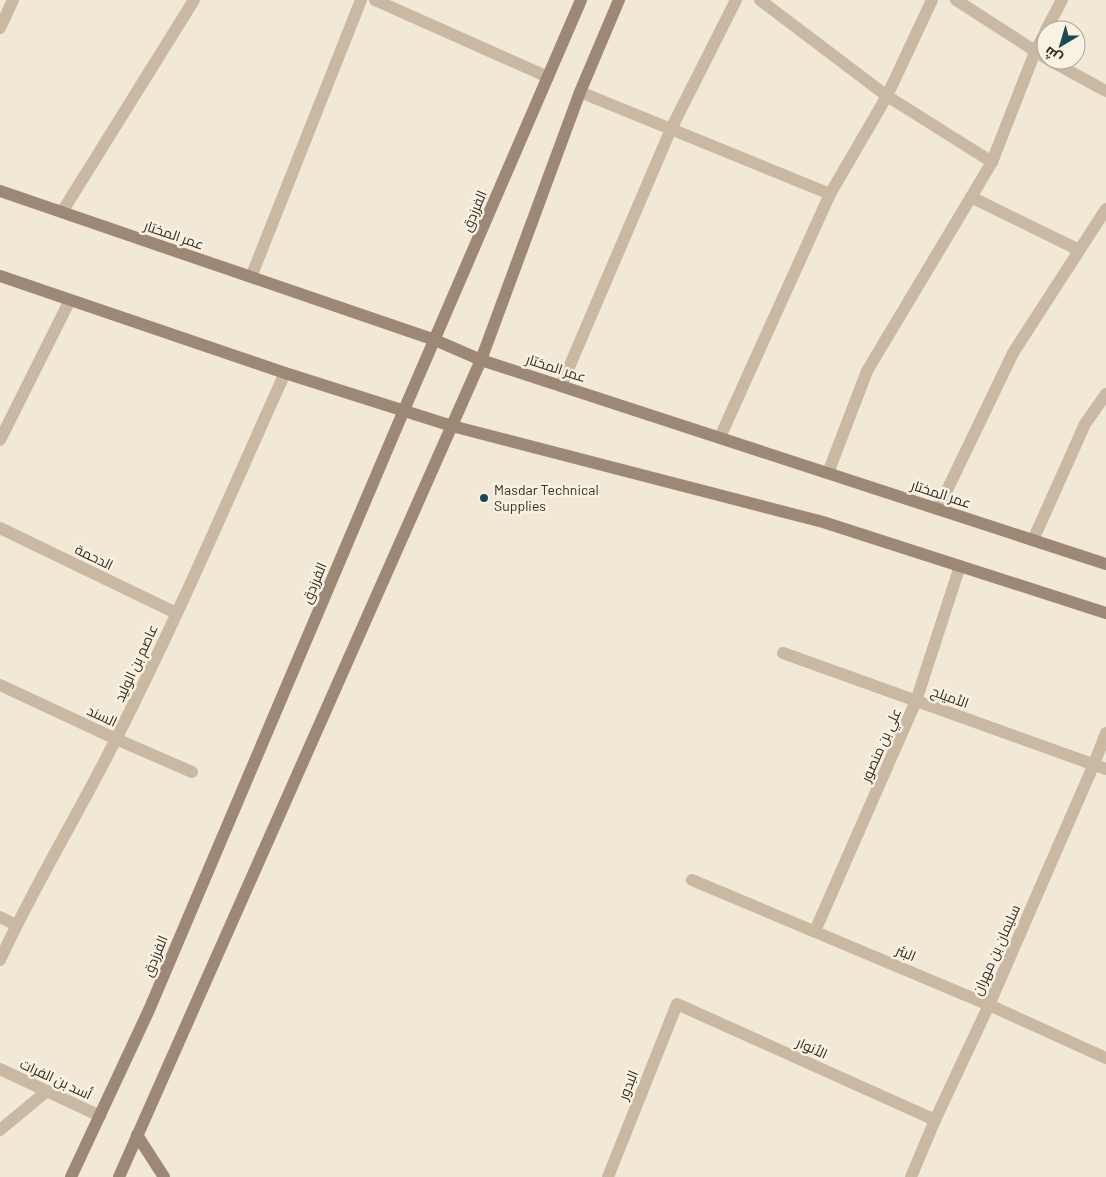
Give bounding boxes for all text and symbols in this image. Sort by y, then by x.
north arrow [1036,20,1086,70]
text: ش [1040,43,1066,68]
street label: الفرزدق [457,188,491,234]
street label: عمر المختار [141,216,206,253]
street label: عمر المختار [523,350,588,385]
street label: عمر المختار [908,476,973,511]
place label: Masdar Technical Supplies [494,481,599,514]
marker: Masdar Technical Supplies [478,492,490,504]
street label: الدحمة [72,540,116,573]
street label: الفرزدق [297,560,331,606]
street label: عاصم بن الوليد [110,621,163,705]
street label: الأميلح [929,682,971,712]
street label: السند [84,701,120,730]
street label: علي بن منصور [856,705,908,787]
street label: سليمان بن مهران [968,902,1023,998]
street label: الفرزدق [138,933,172,979]
street label: البئر [893,940,919,964]
street label: الأنوار [793,1033,830,1062]
street label: أسد بن الفرات [17,1054,95,1103]
street label: البدور [614,1067,641,1103]

